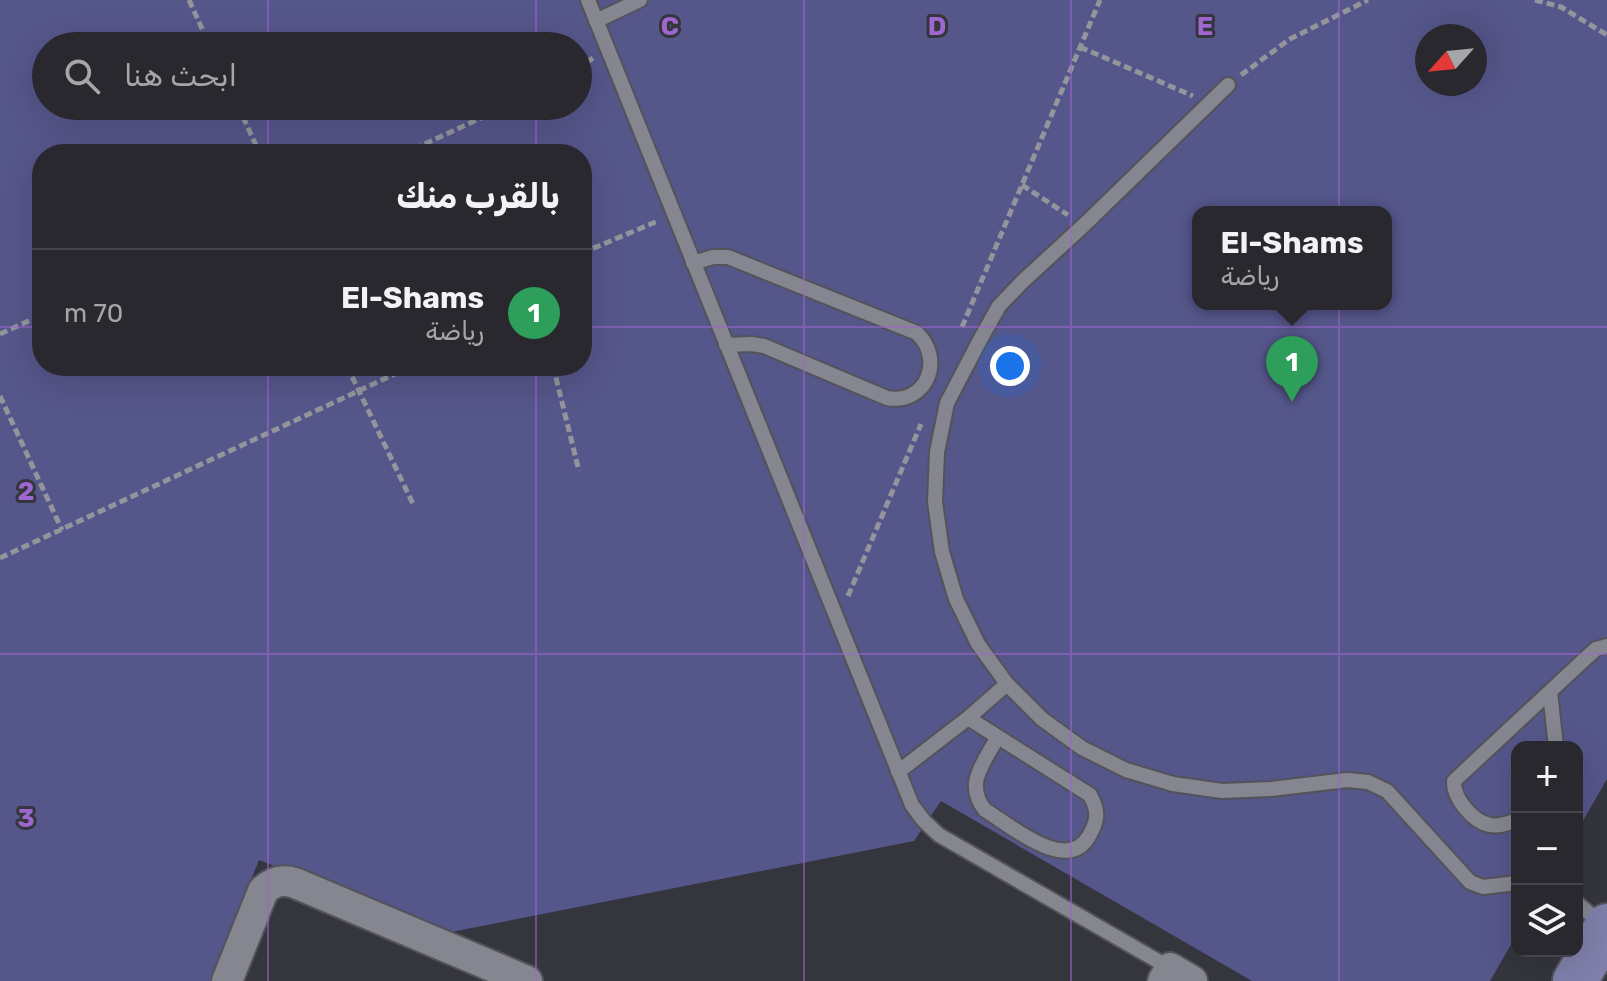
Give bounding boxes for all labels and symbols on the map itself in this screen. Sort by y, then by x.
text: C [661,11,679,42]
text: D [928,11,946,42]
text: E [1197,11,1213,42]
north arrow [1415,24,1487,96]
pin: 1 [1266,336,1318,402]
your location [990,346,1030,386]
text: 2 [18,476,34,507]
text: 3 [17,803,35,834]

